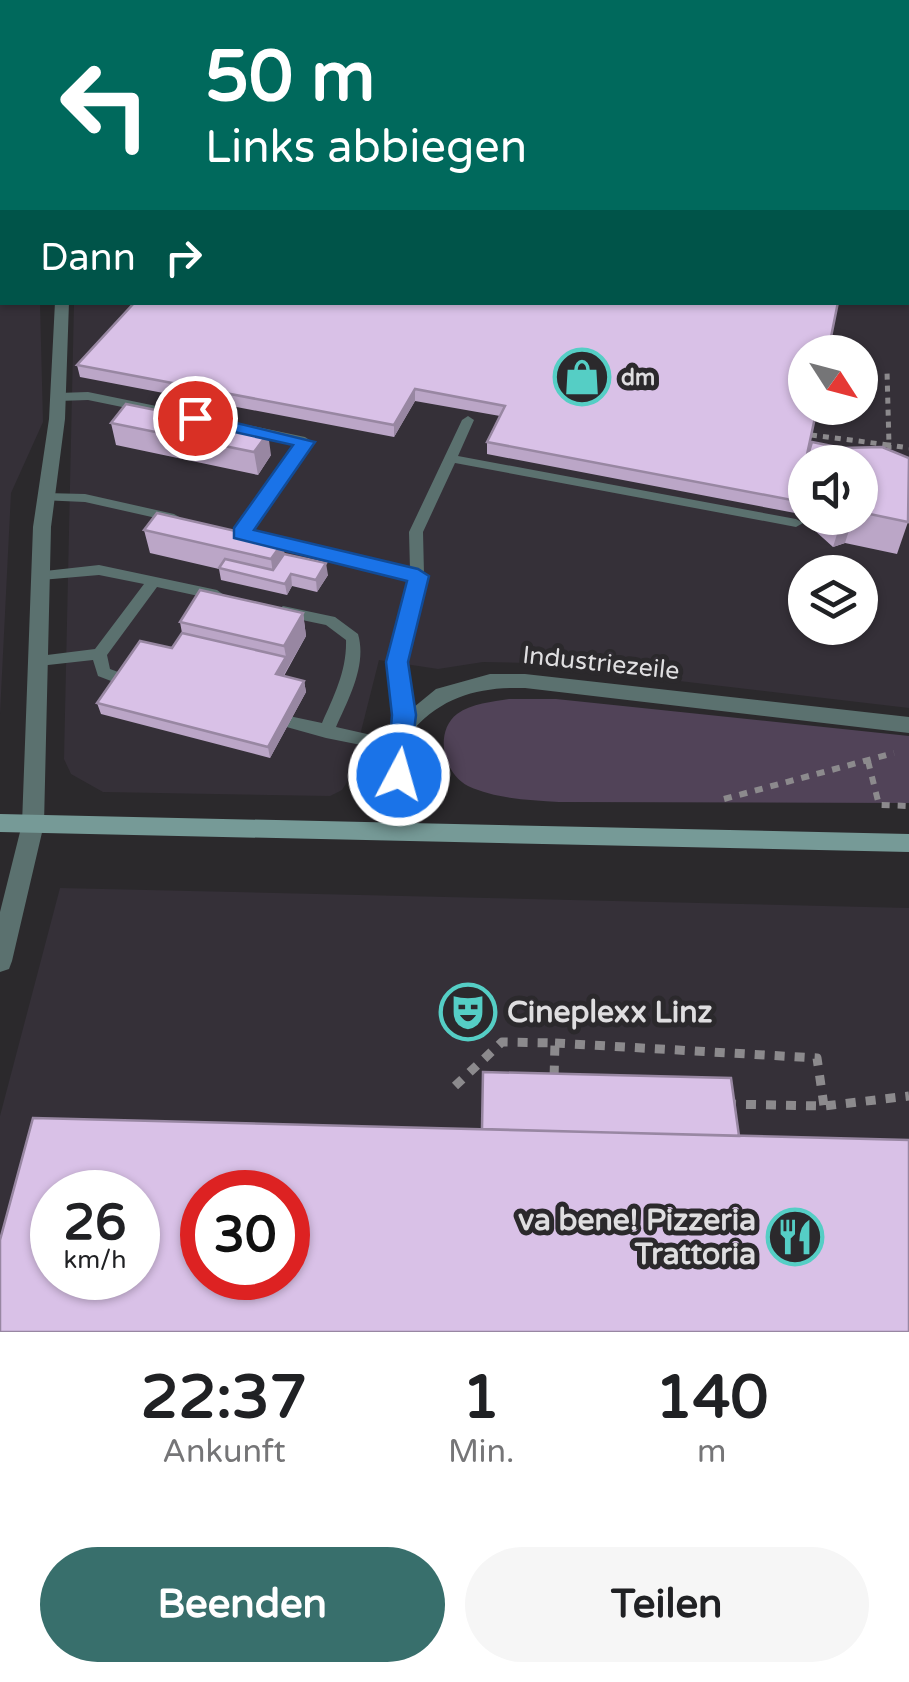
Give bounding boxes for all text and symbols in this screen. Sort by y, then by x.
text: 50 m [205,36,375,120]
icon: left [40,40,170,170]
text: Links abbiegen [205,121,527,175]
icon: right [156,230,211,285]
text: Dann [40,235,136,281]
north arrow [788,335,878,425]
map controls [788,335,878,645]
shop icon: dm [552,347,612,407]
place label: dm [621,365,655,391]
pin [153,376,238,461]
icon: arrive [168,391,223,446]
button: sound [788,445,878,535]
button: layers [788,555,878,645]
street label: Industriezeile [521,640,681,686]
position arrow [347,723,451,827]
theatre icon: Cineplexx Linz [438,982,498,1042]
place label: Cineplexx Linz [507,994,712,1031]
speed limit sign: 30 [180,1170,310,1300]
text: 26 [64,1193,126,1253]
place label: va bene! Pizzeria Trattoria [518,1202,756,1273]
restaurant icon: va bene! Pizzeria Trattoria [765,1207,825,1267]
text: km/h [64,1245,126,1275]
text: 22:37 [141,1362,307,1434]
text: 1 [462,1362,500,1434]
text: 140 [655,1362,768,1434]
text: Ankunft [162,1433,286,1471]
text: Min. [448,1433,514,1471]
text: m [697,1433,726,1471]
button: Beenden [40,1547,445,1662]
button: Teilen [465,1547,869,1662]

